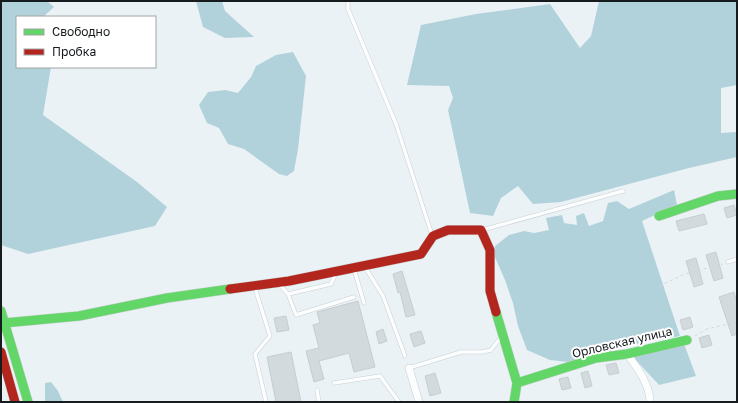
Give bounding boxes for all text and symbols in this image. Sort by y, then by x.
legend [16,16,156,68]
text: Свободно [52,24,110,39]
text: Пробка [52,44,96,59]
street label: Орловская улица [570,323,674,361]

